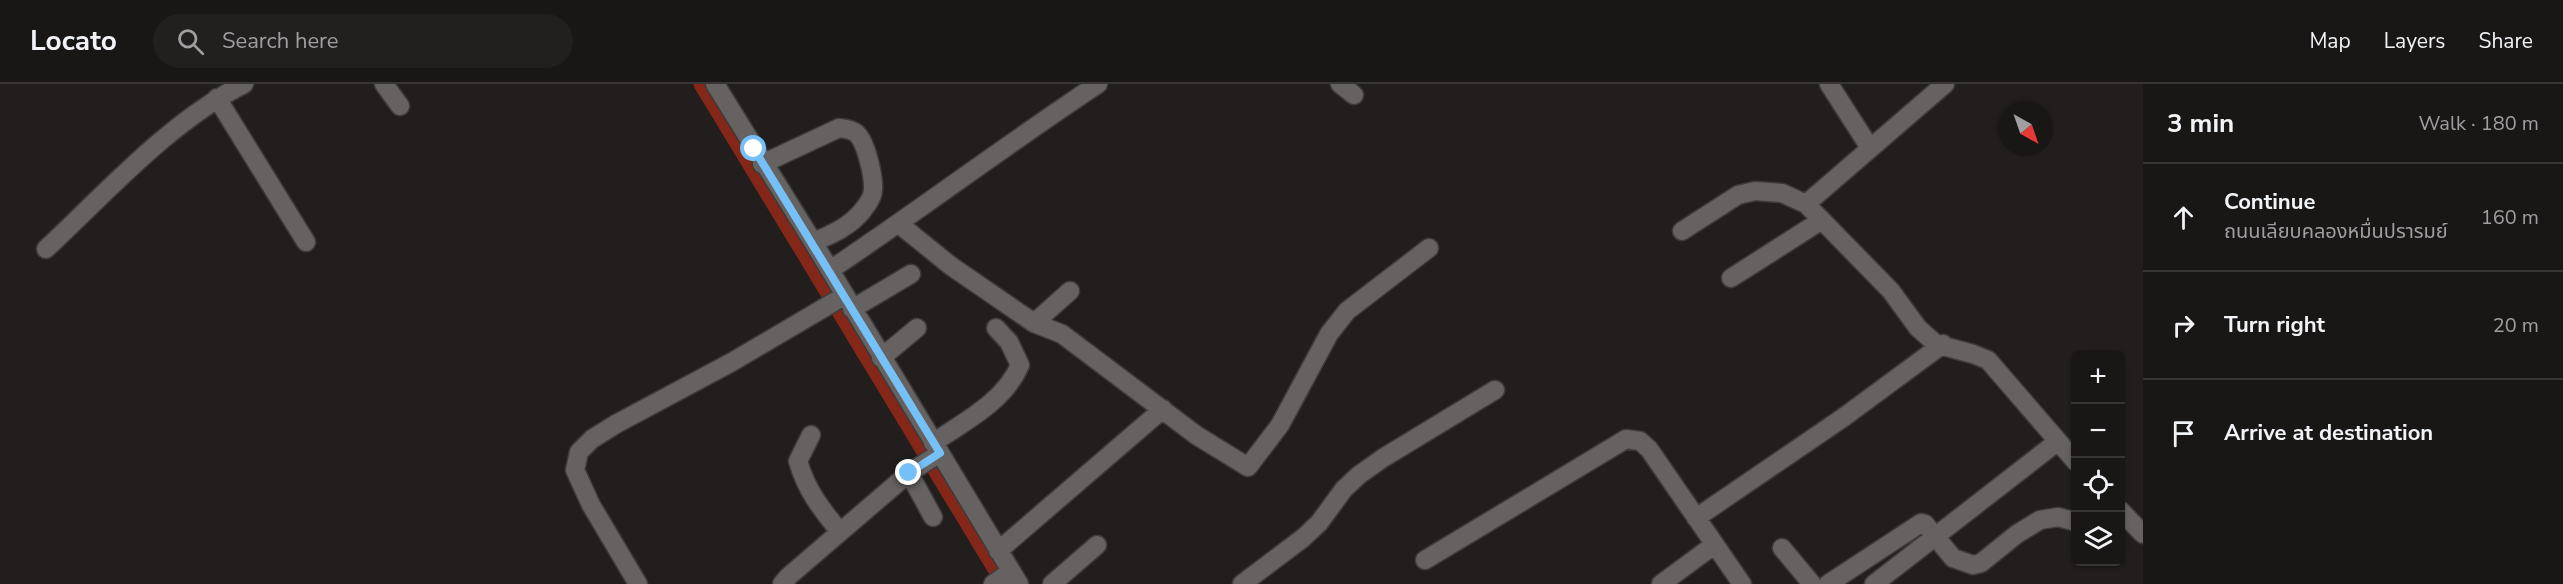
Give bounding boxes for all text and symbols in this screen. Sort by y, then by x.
search box [153,14,573,68]
text: Locato [30,22,117,60]
icon: search [174,25,207,58]
text: Search here [222,26,339,56]
text: Map [2309,27,2351,55]
text: Layers [2384,27,2445,55]
text: Share [2478,27,2533,55]
north arrow [1999,102,2053,156]
text: 3 min [2167,106,2234,141]
text: Walk · 180 m [2419,110,2539,137]
route start [740,135,766,161]
text: Continue [2224,187,2315,217]
icon: ahead [2167,201,2200,234]
text: 160 m [2481,204,2539,231]
text: ถนนเลียบคลองหมื่นปรารมย์ [2224,218,2448,245]
icon: right [2167,309,2200,342]
text: Turn right [2224,310,2325,340]
text: 20 m [2493,312,2539,339]
map controls [2071,350,2125,566]
button: + [2071,350,2125,404]
button: − [2071,404,2125,458]
icon: arrive [2167,417,2200,450]
text: Arrive at destination [2224,418,2433,448]
button: locate [2071,458,2125,512]
route end [895,459,921,485]
button: layers [2071,512,2125,566]

